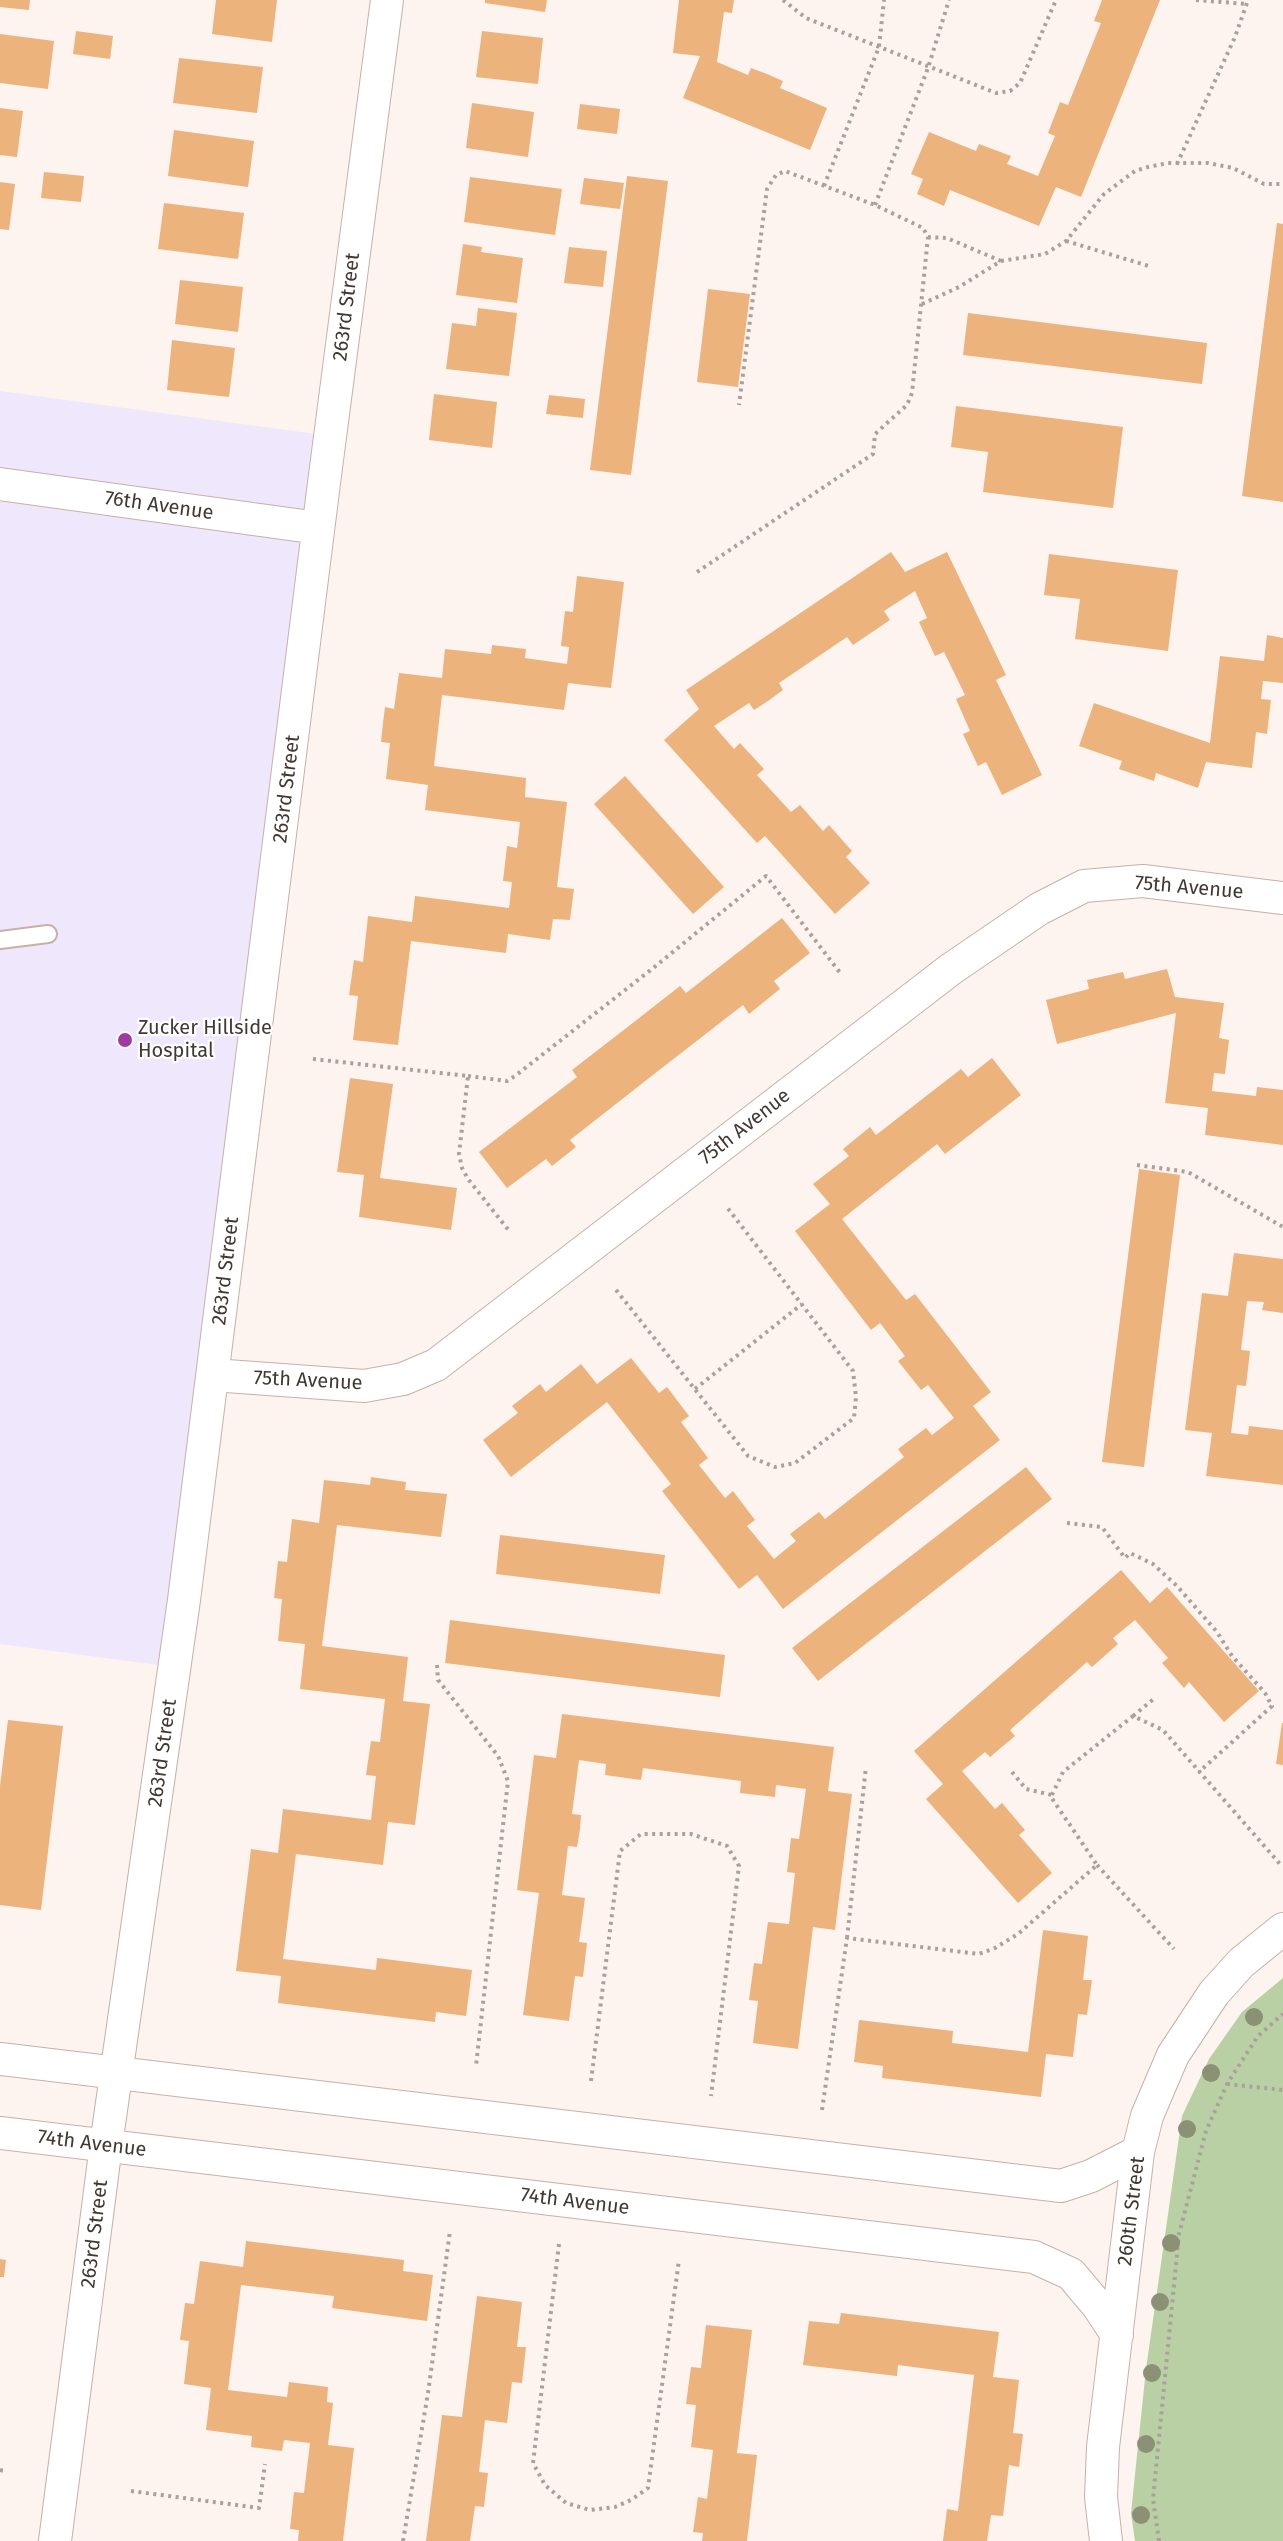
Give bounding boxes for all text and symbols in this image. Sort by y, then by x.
street label: 263rd Street [328,251,366,363]
street label: 76th Avenue [103,486,215,526]
street label: 263rd Street [268,733,306,845]
street label: 75th Avenue [1134,871,1244,905]
place label: Zucker Hillside Hospital [138,1016,272,1063]
marker: Zucker Hillside Hospital [116,1031,134,1049]
street label: 75th Avenue [695,1084,795,1170]
street label: 263rd Street [207,1215,245,1327]
street label: 75th Avenue [253,1366,363,1396]
street label: 263rd Street [144,1697,182,1809]
street label: 74th Avenue [36,2125,148,2163]
street label: 260th Street [1113,2155,1151,2267]
street label: 263rd Street [76,2178,114,2290]
street label: 74th Avenue [519,2183,631,2221]

